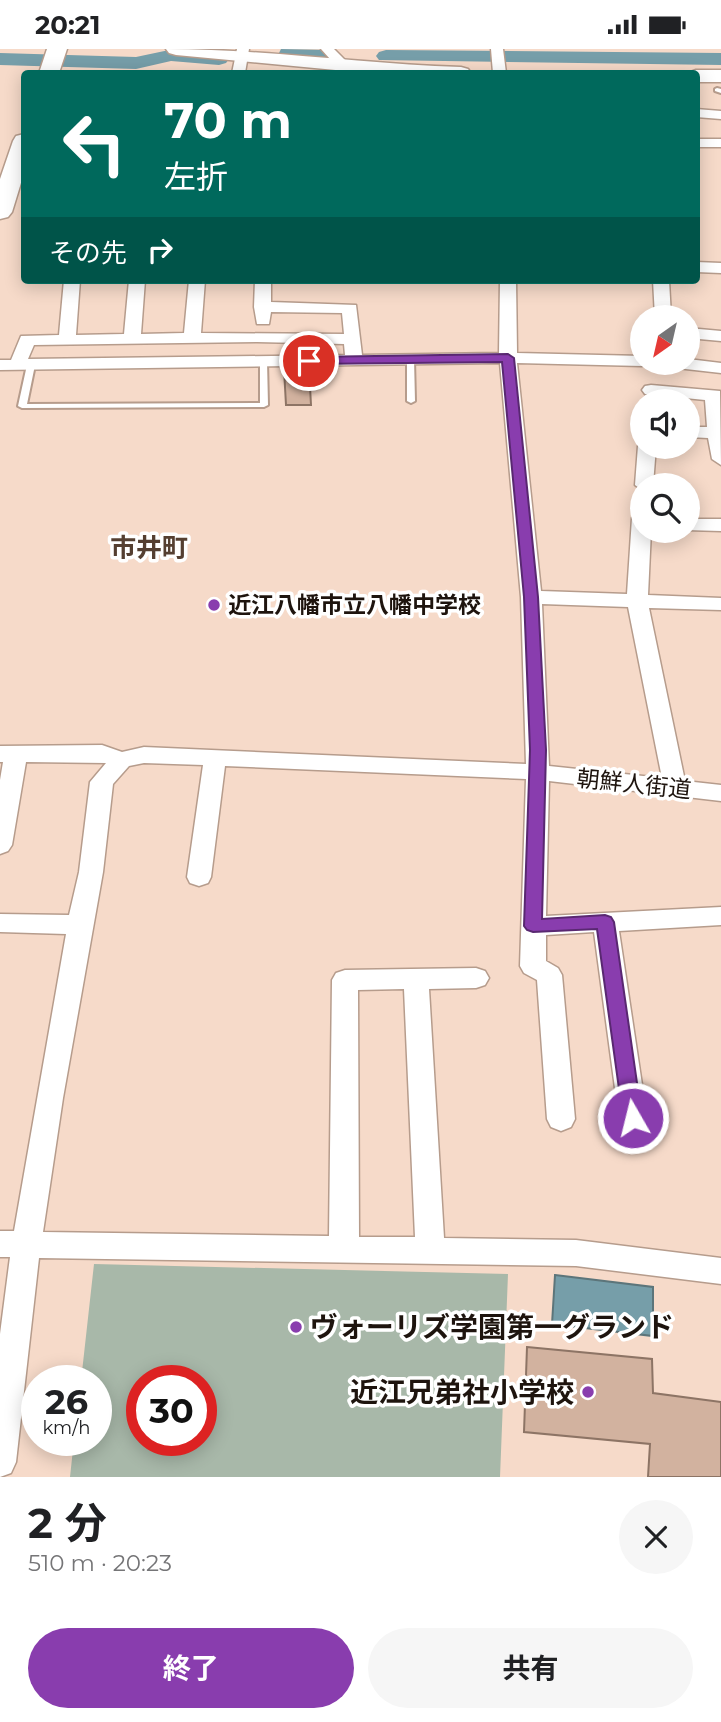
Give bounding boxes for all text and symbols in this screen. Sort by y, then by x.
text: 20:21 [35,9,100,41]
text: 70 m [164,91,292,150]
icon: left [49,98,140,189]
text: 左折 [164,157,228,196]
icon: right [141,231,179,269]
text: その先 [49,237,127,269]
north arrow [630,305,700,375]
map controls [630,305,700,543]
pin [279,331,339,391]
icon: arrive [290,342,328,380]
button: sound [630,389,700,459]
button: search [630,473,700,543]
district label: 市井町 [110,532,188,564]
place label: 近江八幡市立八幡中学校 [228,591,481,619]
marker: 近江八幡市立八幡中学校 [206,597,222,613]
street label: 朝鮮人街道 [575,764,693,804]
position arrow [596,1081,670,1155]
place label: ヴォーリズ学園第一グランド [310,1310,674,1344]
marker: ヴォーリズ学園第一グランド [288,1319,304,1335]
speed limit sign: 30 [126,1365,217,1456]
place label: 近江兄弟社小学校 [350,1375,574,1409]
text: 26 [45,1380,88,1423]
marker: 近江兄弟社小学校 [580,1384,596,1400]
text: km/h [42,1417,91,1439]
text: 2 分 [28,1497,107,1549]
button: close [619,1500,693,1574]
text: 510 m · 20:23 [28,1549,172,1577]
button: 終了 [28,1628,354,1708]
button: 共有 [368,1628,693,1708]

